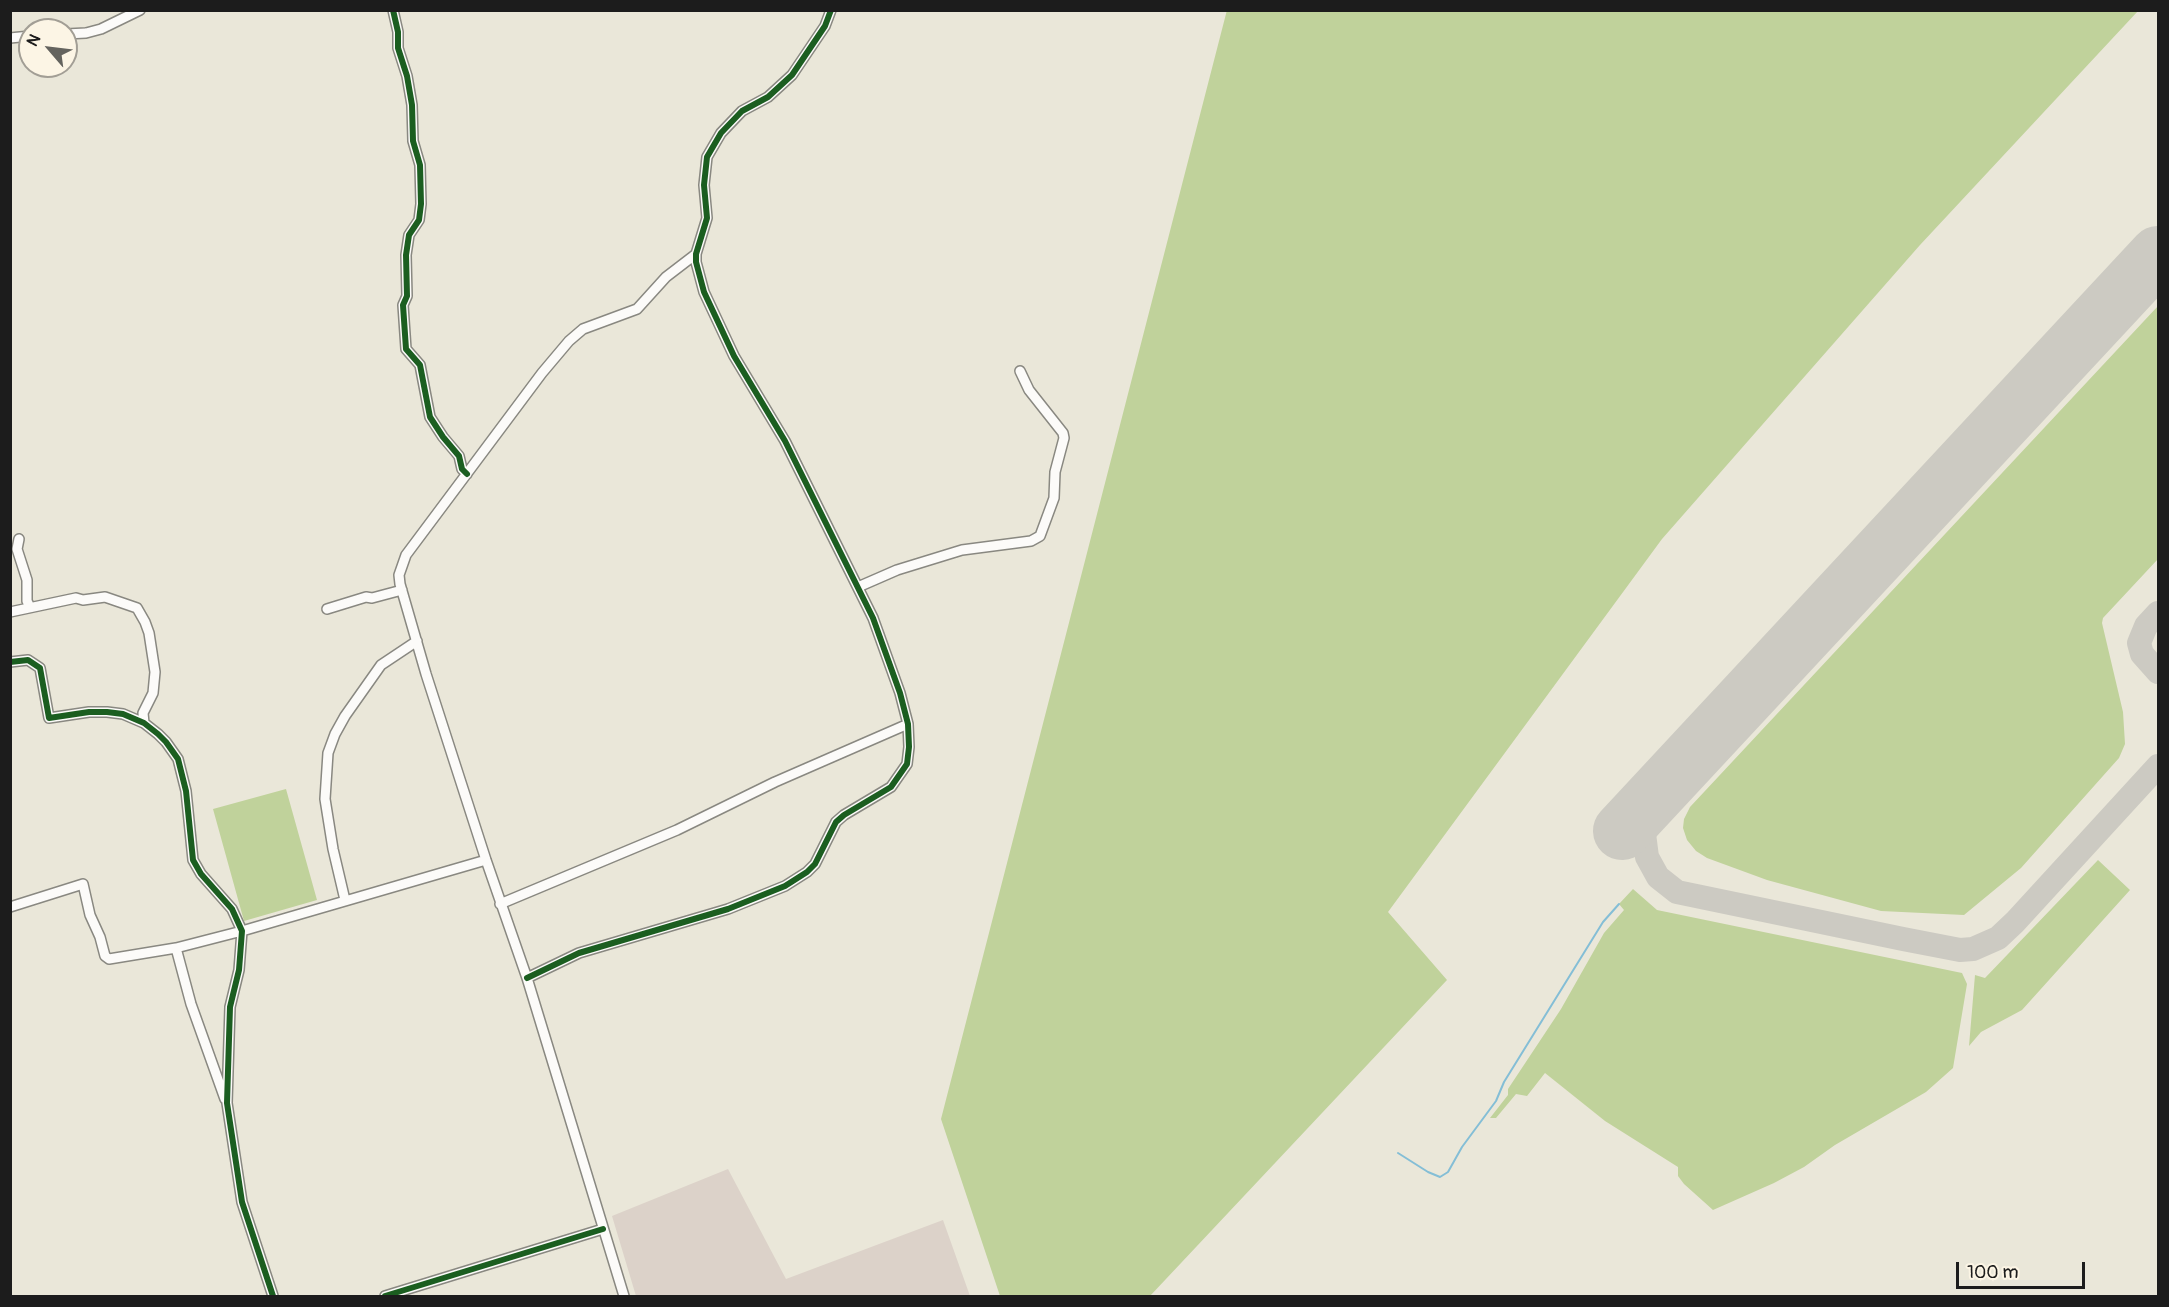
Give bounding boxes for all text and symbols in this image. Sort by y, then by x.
north arrow [18,18,78,78]
text: N [22,31,45,50]
scale bar [1959,1250,2088,1288]
text: 100 m [1967,1261,2019,1284]

